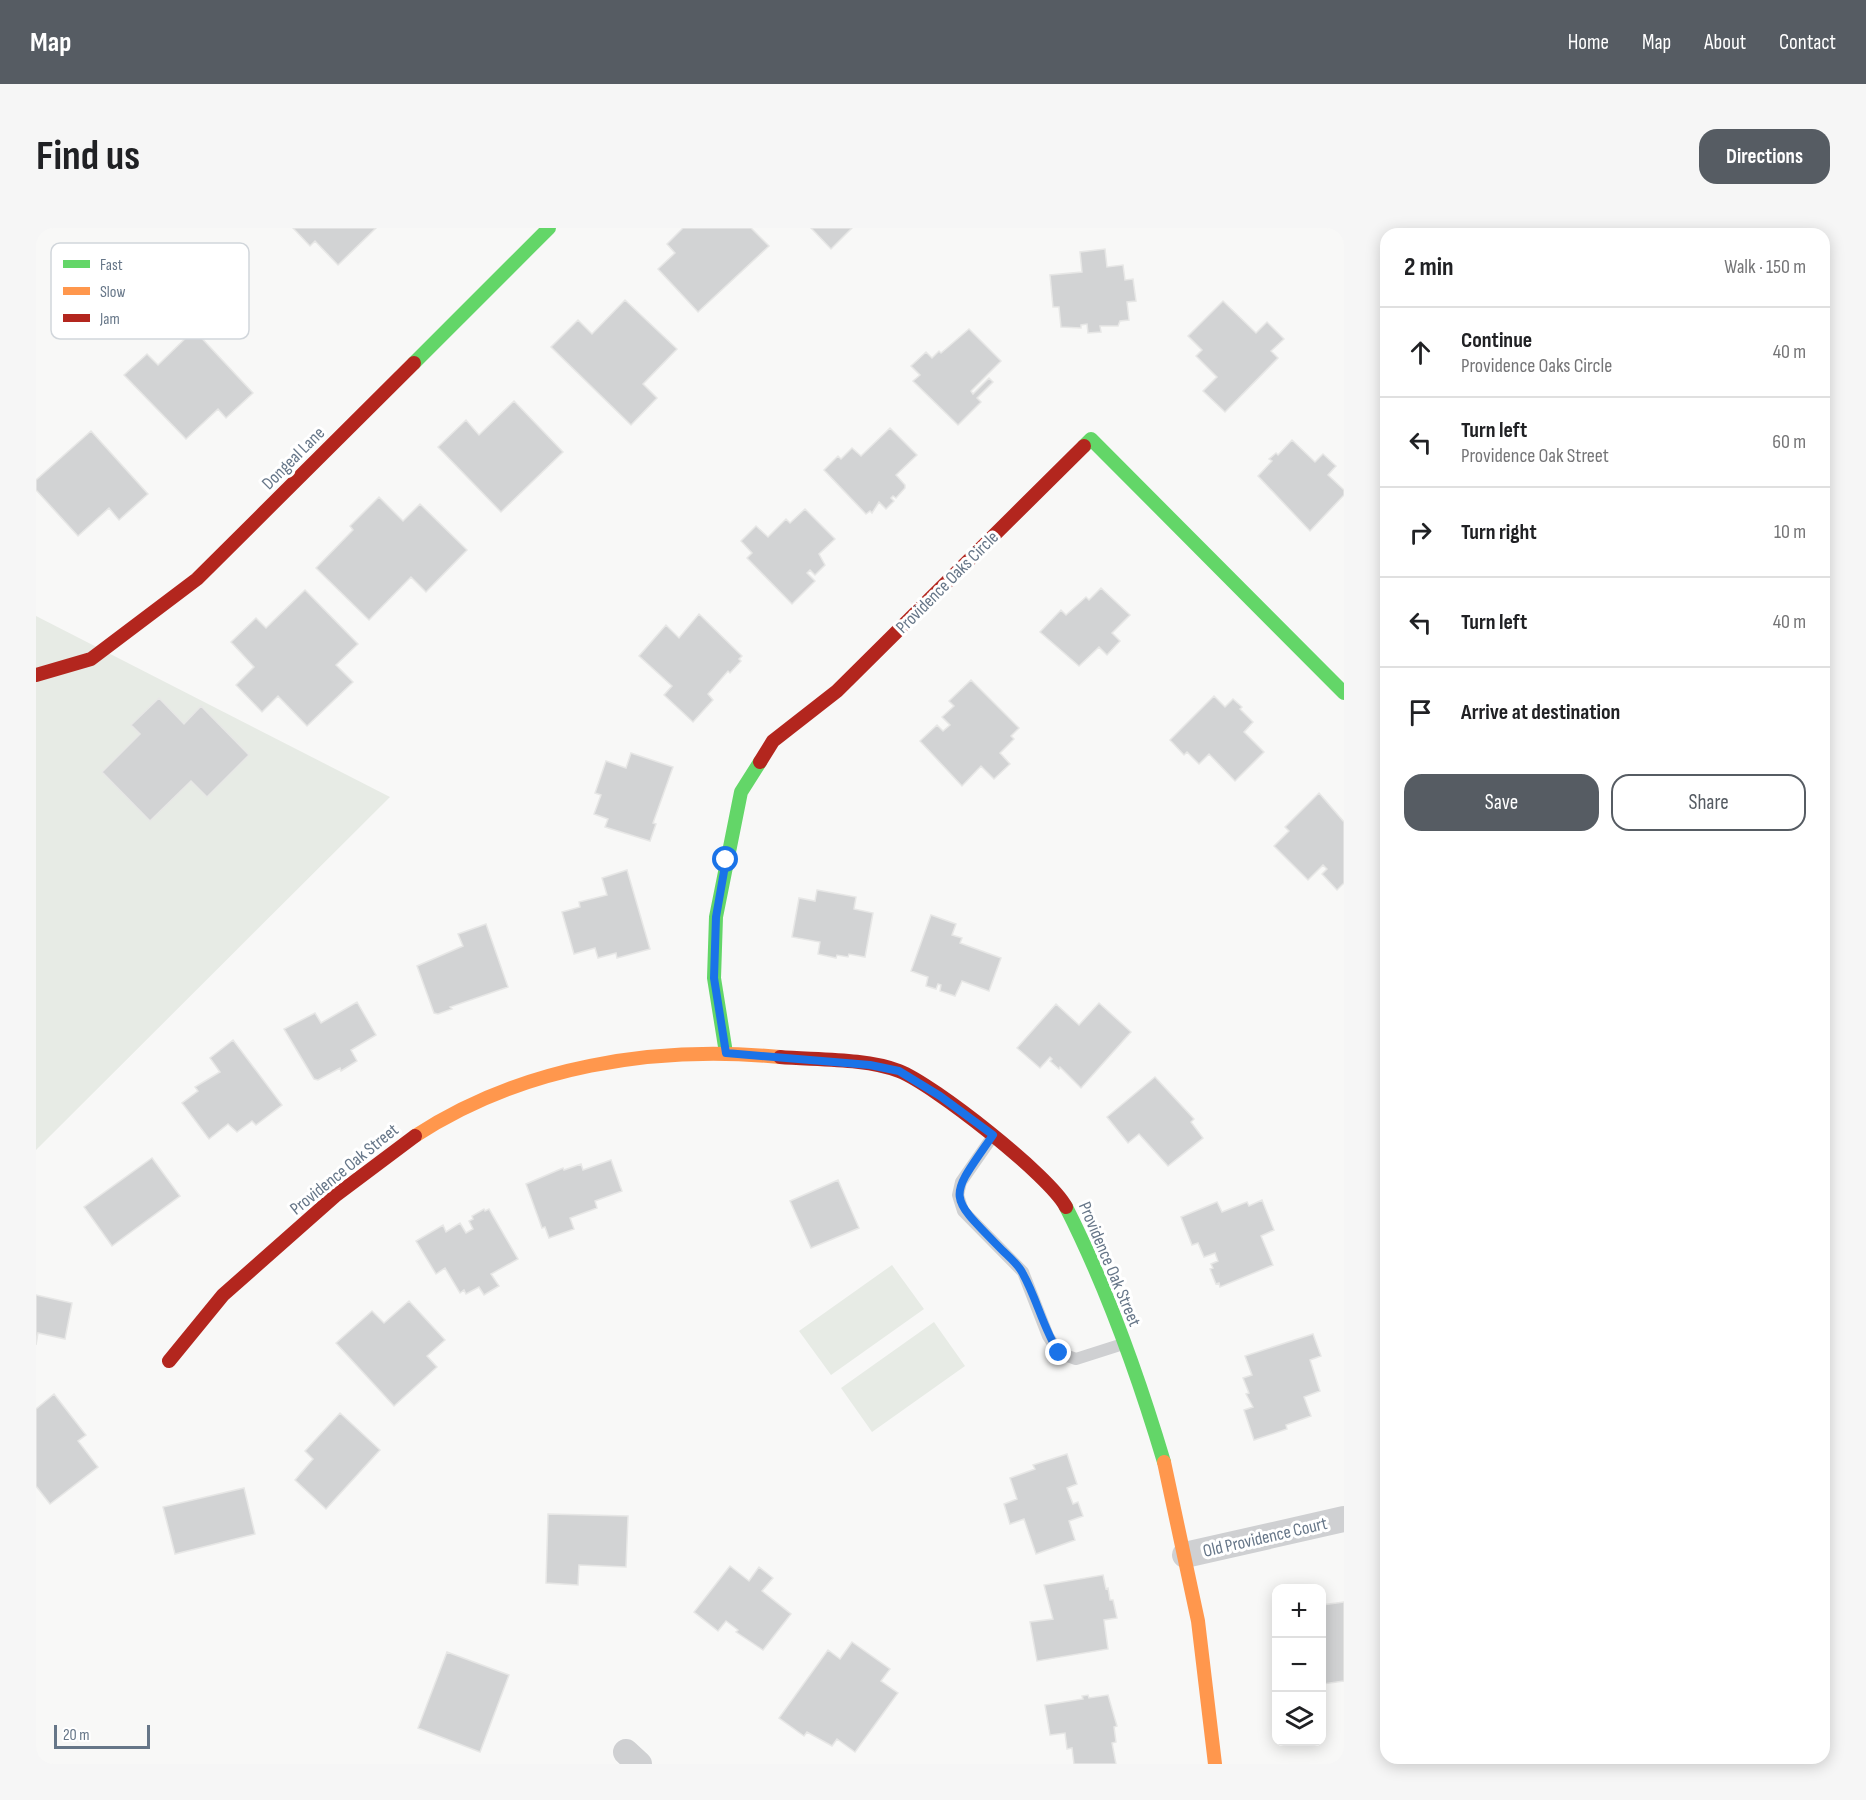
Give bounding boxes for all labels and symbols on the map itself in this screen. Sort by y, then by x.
legend [51,243,249,339]
text: Fast [100,256,123,275]
text: Slow [100,283,125,302]
text: Jam [99,310,120,329]
street label: Dongeal Lane [258,423,329,494]
street label: Providence Oaks Circle [892,527,1003,638]
route start [712,846,738,872]
street label: Providence Oak Street [286,1119,403,1219]
street label: Providence Oak Street [1074,1199,1145,1330]
route end [1045,1339,1071,1365]
street label: Old Providence Court [1201,1513,1330,1562]
scale bar [54,1722,150,1750]

